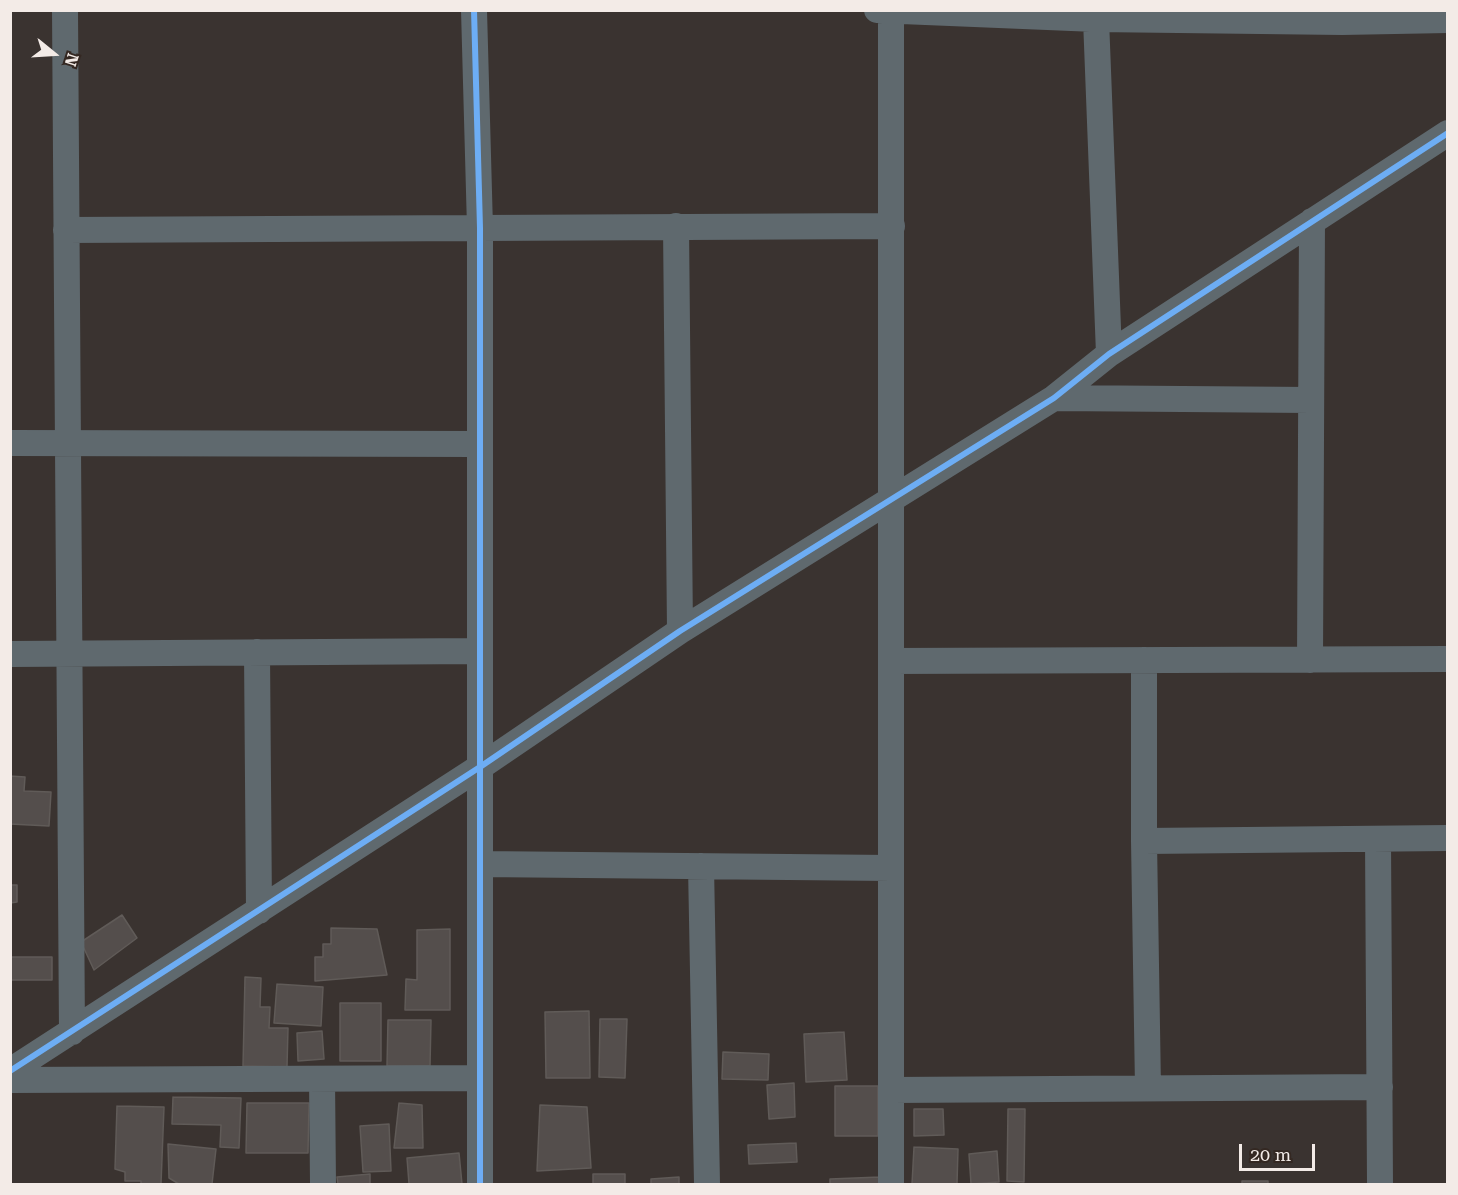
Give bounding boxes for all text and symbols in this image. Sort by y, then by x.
north arrow [24,24,84,84]
text: N [61,51,83,69]
scale bar [1242,1132,1318,1170]
text: 20 m [1250,1144,1291,1165]

